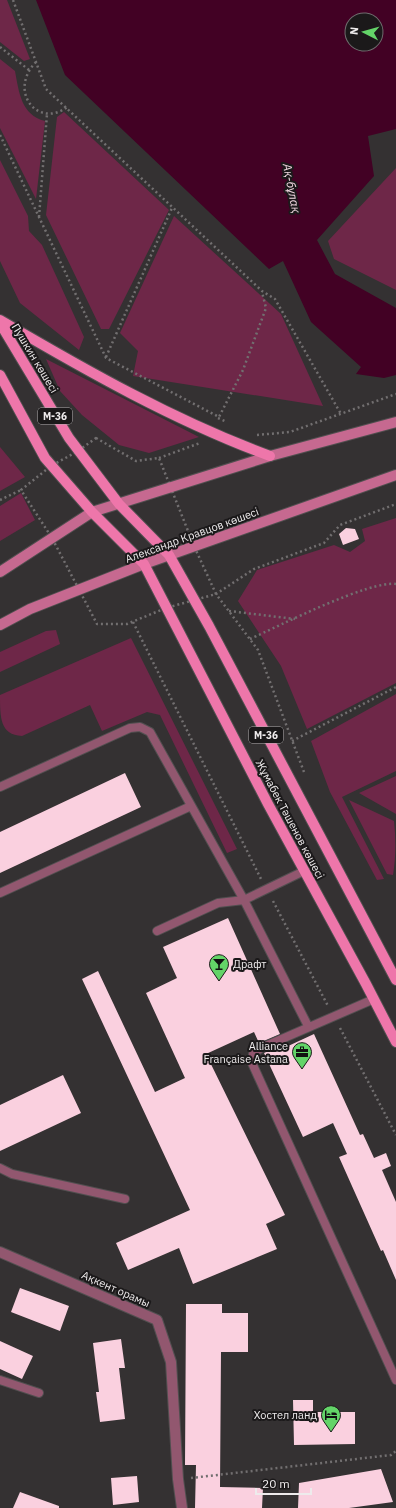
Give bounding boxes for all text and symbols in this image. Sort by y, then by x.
north arrow [344,12,384,52]
text: N [347,26,361,36]
water label: Ақ-бұлақ [280,161,304,215]
street label: Пушкин көшесі [9,321,61,395]
road number: M-36 [38,408,72,424]
street label: Александр Кравцов көшесі [123,504,261,566]
road number: M-36 [249,727,283,743]
street label: Жұмабек Тәшенов көшесі [253,757,327,881]
bar icon: Драфт [208,953,230,981]
place label: Драфт [233,957,267,971]
place label: Alliance Française Astana [204,1039,288,1066]
office icon: Alliance Française Astana [291,1041,313,1069]
street label: Ақкент орамы [80,1268,152,1310]
hotel icon: Хостел ланд [320,1404,342,1432]
place label: Хостел ланд [254,1408,317,1422]
scale bar [256,1470,311,1496]
text: 20 m [262,1476,290,1491]

